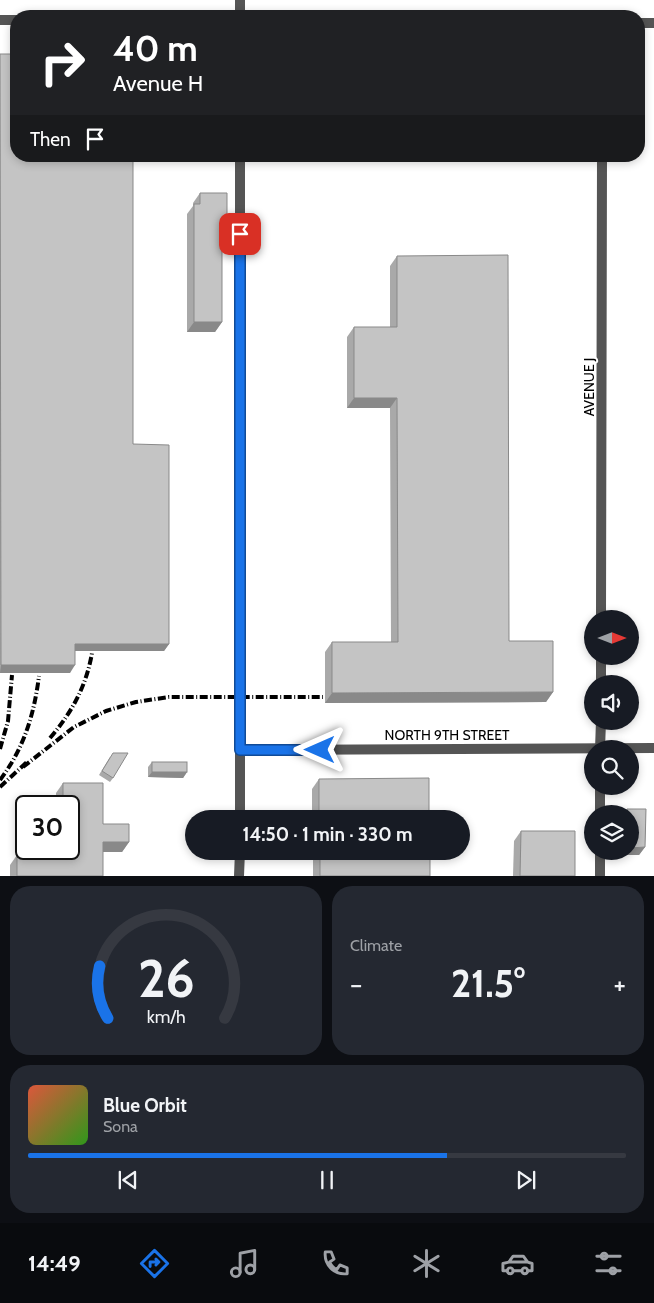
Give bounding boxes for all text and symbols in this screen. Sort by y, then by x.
text: 40 m [113,27,198,70]
icon: right [30,30,95,95]
text: Avenue H [113,70,203,97]
icon: arrive [81,125,109,153]
text: Then [30,128,71,151]
pin [219,213,261,255]
icon: arrive [226,220,254,248]
street label: AVENUE J [580,358,598,416]
north arrow [584,610,639,665]
map controls [584,610,639,860]
button: sound [584,675,639,730]
position arrow [293,723,345,775]
street label: NORTH 9TH STREET [385,726,510,744]
button: search [584,740,639,795]
speed limit sign: 30 [15,795,80,860]
button: layers [584,805,639,860]
text: 14:50 · 1 min · 330 m [242,823,413,846]
text: Climate [350,936,402,955]
text: 26 [138,947,194,1010]
text: 21.5° [451,960,525,1007]
text: − [350,967,362,1001]
text: + [614,967,626,1001]
text: km/h [146,1006,186,1027]
text: Blue Orbit [103,1094,187,1117]
text: Sona [103,1117,138,1136]
icon: previous [114,1166,142,1194]
icon: pause [313,1166,341,1194]
icon: next [512,1166,540,1194]
icon: directions [137,1246,172,1281]
icon: music [227,1246,262,1281]
icon: phone [318,1246,353,1281]
icon: climate [409,1246,444,1281]
icon: car [500,1246,535,1281]
icon: filters [591,1246,626,1281]
text: 14:49 [28,1250,81,1277]

